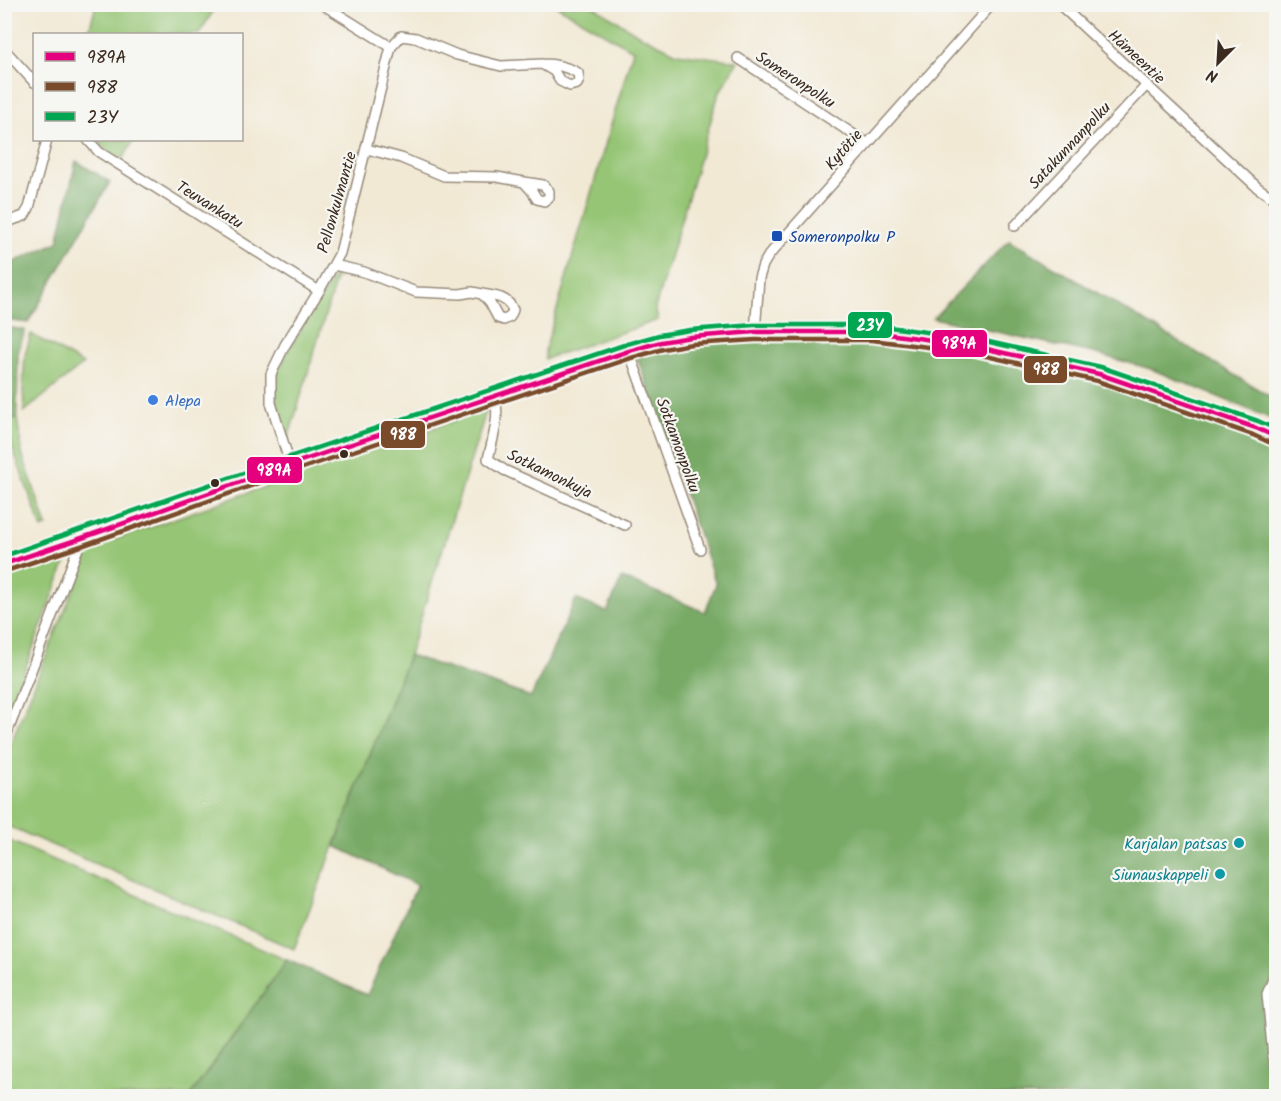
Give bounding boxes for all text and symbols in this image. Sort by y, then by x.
street label: Hämeentie [1101,24,1171,90]
legend [33,33,243,141]
north arrow [1188,33,1248,93]
text: 989A [87,44,126,73]
street label: Someronpolku [750,45,840,116]
text: N [1203,62,1222,89]
text: 988 [87,74,118,103]
street label: Satakunnanpolku [1023,96,1118,196]
text: 23Y [87,104,119,133]
street label: Kytötie [819,124,869,176]
street label: Pellonkulmantie [311,149,364,256]
street label: Teuvankatu [171,175,248,236]
place label: Someronpolku P [789,225,895,250]
marker: Someronpolku P [770,229,784,243]
line badge: 23Y [847,311,893,339]
text: 23Y [856,314,885,339]
line badge: 989A [931,329,988,358]
text: 989A [941,332,977,357]
line badge: 988 [1023,355,1068,384]
text: 988 [1033,358,1060,383]
place label: Alepa [165,389,201,414]
marker: Alepa [146,393,160,407]
street label: Sotkamonpolku [649,394,706,497]
line badge: 988 [380,420,426,449]
text: 988 [390,423,417,448]
street label: Sotkamonkuja [502,443,596,506]
unlabelled marker [338,448,350,460]
line badge: 989A [246,456,303,484]
text: 989A [256,459,292,484]
unlabelled marker [209,477,221,489]
place label: Karjalan patsas [1124,832,1227,857]
marker: Karjalan patsas [1232,836,1246,850]
place label: Siunauskappeli [1112,863,1209,888]
marker: Siunauskappeli [1213,867,1227,881]

